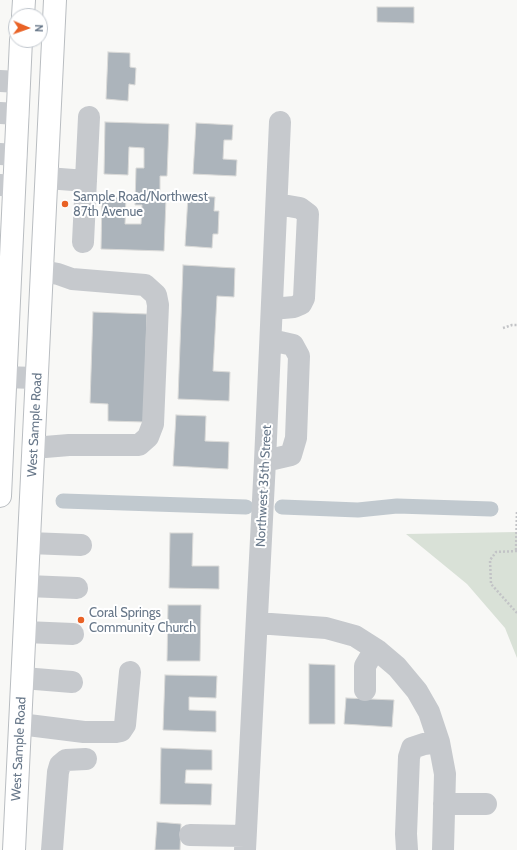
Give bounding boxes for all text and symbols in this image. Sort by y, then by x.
north arrow [8,8,48,48]
text: N [32,24,46,33]
place label: Sample Road/Northwest 87th Avenue [73,189,208,220]
marker: Sample Road/Northwest 87th Avenue [60,199,70,209]
street label: West Sample Road [24,372,46,478]
street label: Northwest 35th Street [253,425,275,547]
place label: Coral Springs Community Church [89,605,196,636]
marker: Coral Springs Community Church [76,615,86,625]
street label: West Sample Road [8,696,30,802]

